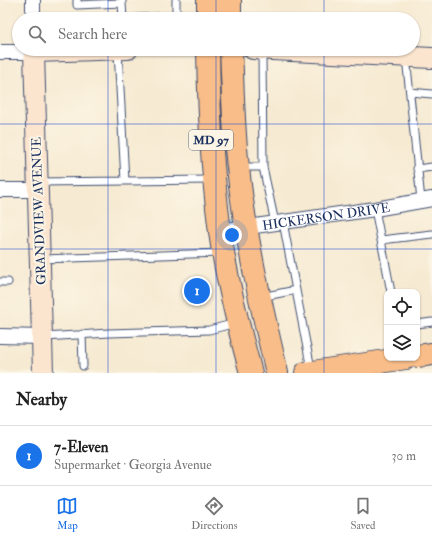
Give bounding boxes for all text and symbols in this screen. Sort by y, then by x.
search box [12,12,420,56]
icon: search [26,23,48,45]
text: Search here [58,25,127,44]
road number: MD 97 [189,130,233,150]
street label: GRANDVIEW AVENUE [28,137,50,285]
street label: HICKERSON DRIVE [261,200,391,234]
your location [222,225,242,245]
pin: 1 [184,276,210,306]
map controls [384,289,420,361]
button: locate [384,289,420,325]
button: layers [384,325,420,361]
text: Nearby [16,389,67,410]
text: 7-Eleven [54,438,108,457]
text: 1 [27,448,31,464]
text: 30 m [392,448,416,464]
text: Supermarket · Georgia Avenue [54,457,212,473]
tab: Map [56,495,78,532]
tab: Directions [191,495,238,532]
tab: Saved [350,495,376,532]

